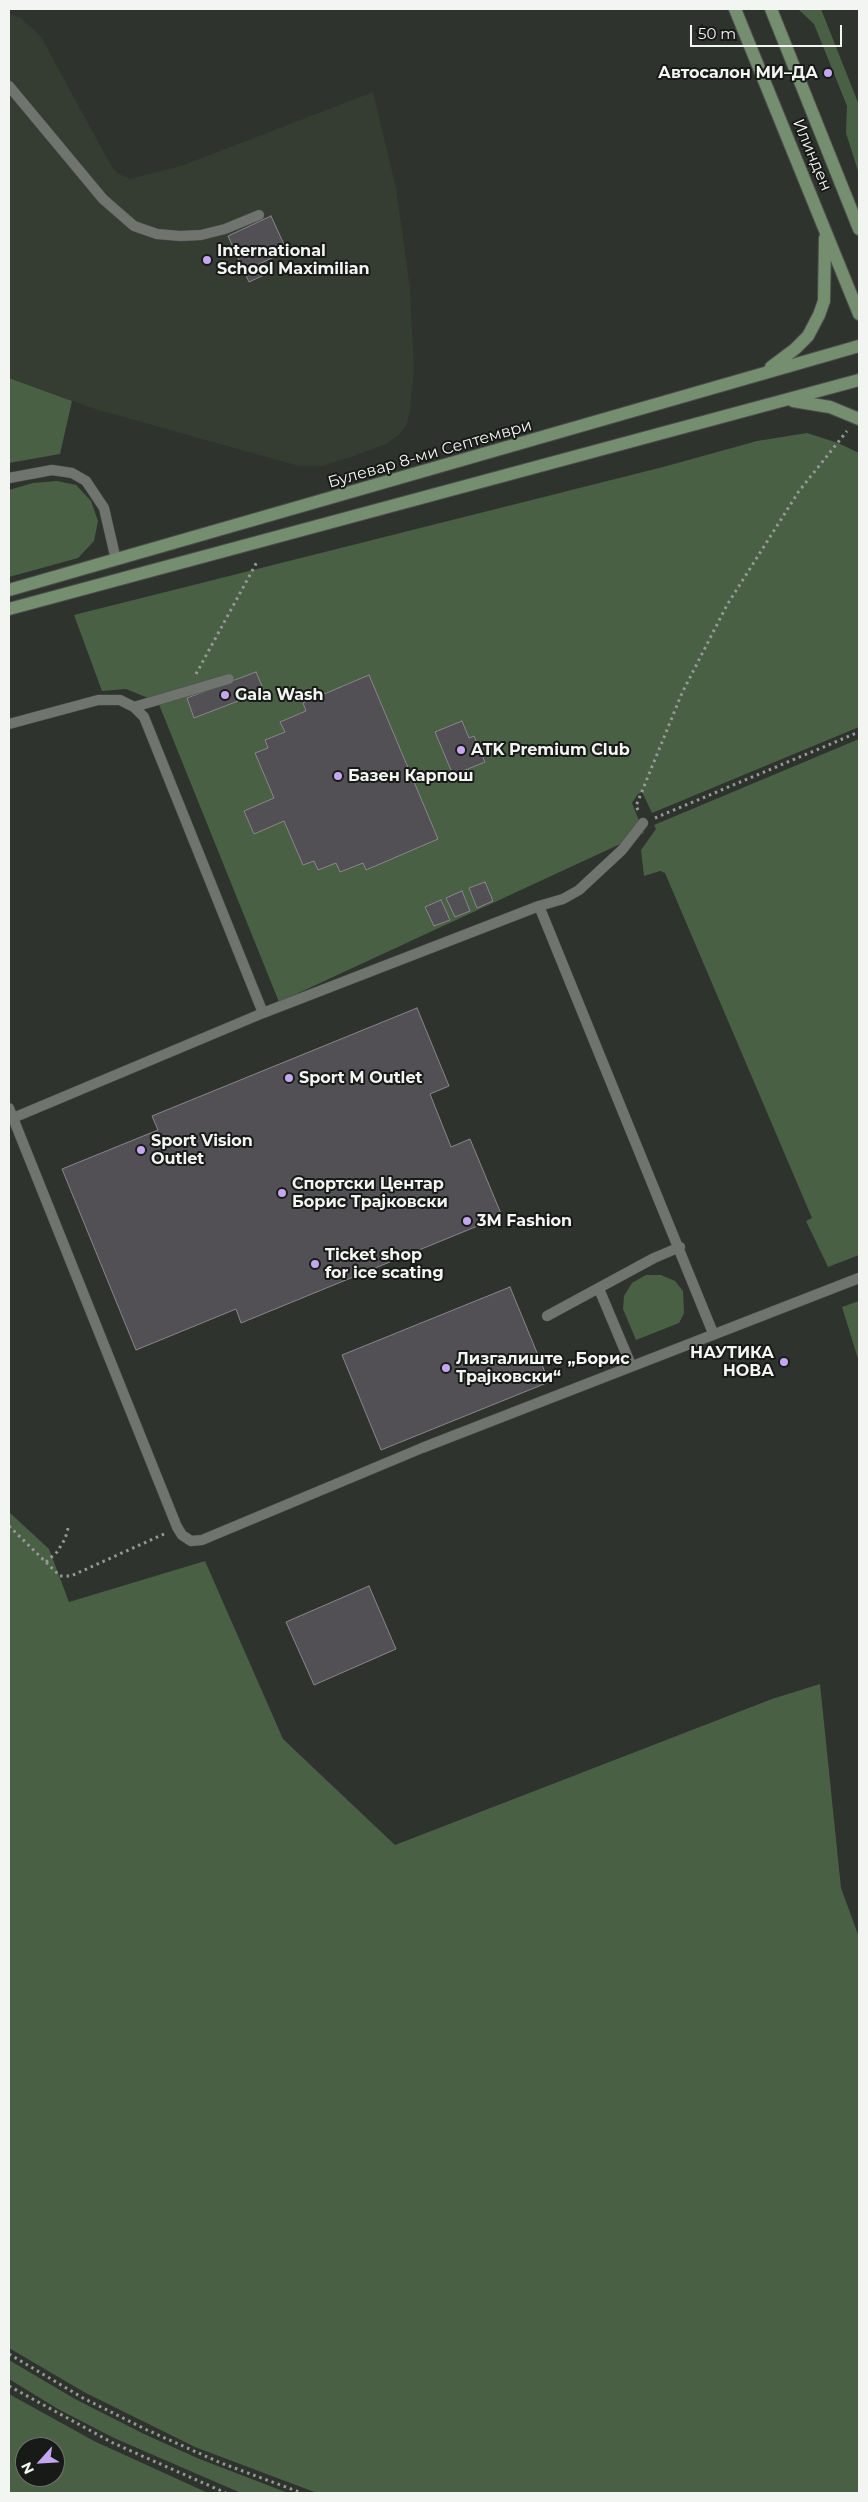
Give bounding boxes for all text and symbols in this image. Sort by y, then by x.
scale bar [693,15,846,47]
text: 50 m [698,24,736,43]
place label: Автосалон МИ–ДА [658,63,818,83]
marker: Автосалон МИ–ДА [822,67,834,79]
street label: Илинден [788,116,836,194]
place label: International School Maximilian [217,241,370,279]
marker: International School Maximilian [201,254,213,266]
street label: Булевар 8-ми Септември [326,416,534,492]
place label: Gala Wash [235,685,324,705]
marker: Gala Wash [219,689,231,701]
place label: ATK Premium Club [471,740,630,760]
marker: ATK Premium Club [455,744,467,756]
place label: Базен Карпош [348,766,474,786]
marker: Базен Карпош [332,770,344,782]
place label: Sport M Outlet [299,1068,422,1088]
marker: Sport M Outlet [283,1072,295,1084]
place label: Sport Vision Outlet [151,1131,253,1169]
marker: Sport Vision Outlet [135,1144,147,1156]
place label: Спортски Центар Борис Трајковски [292,1174,448,1212]
marker: Спортски Центар Борис Трајковски [276,1187,288,1199]
place label: 3M Fashion [477,1211,572,1231]
marker: 3M Fashion [461,1215,473,1227]
place label: Ticket shop for ice scating [325,1245,444,1283]
marker: Ticket shop for ice scating [309,1258,321,1270]
place label: НАУТИКА НОВА [690,1343,774,1381]
place label: Лизгалиште „Борис Трајковски“ [456,1349,630,1387]
marker: НАУТИКА НОВА [778,1356,790,1368]
marker: Лизгалиште „Борис Трајковски“ [440,1362,452,1374]
north arrow [15,2437,65,2487]
text: N [17,2459,38,2477]

